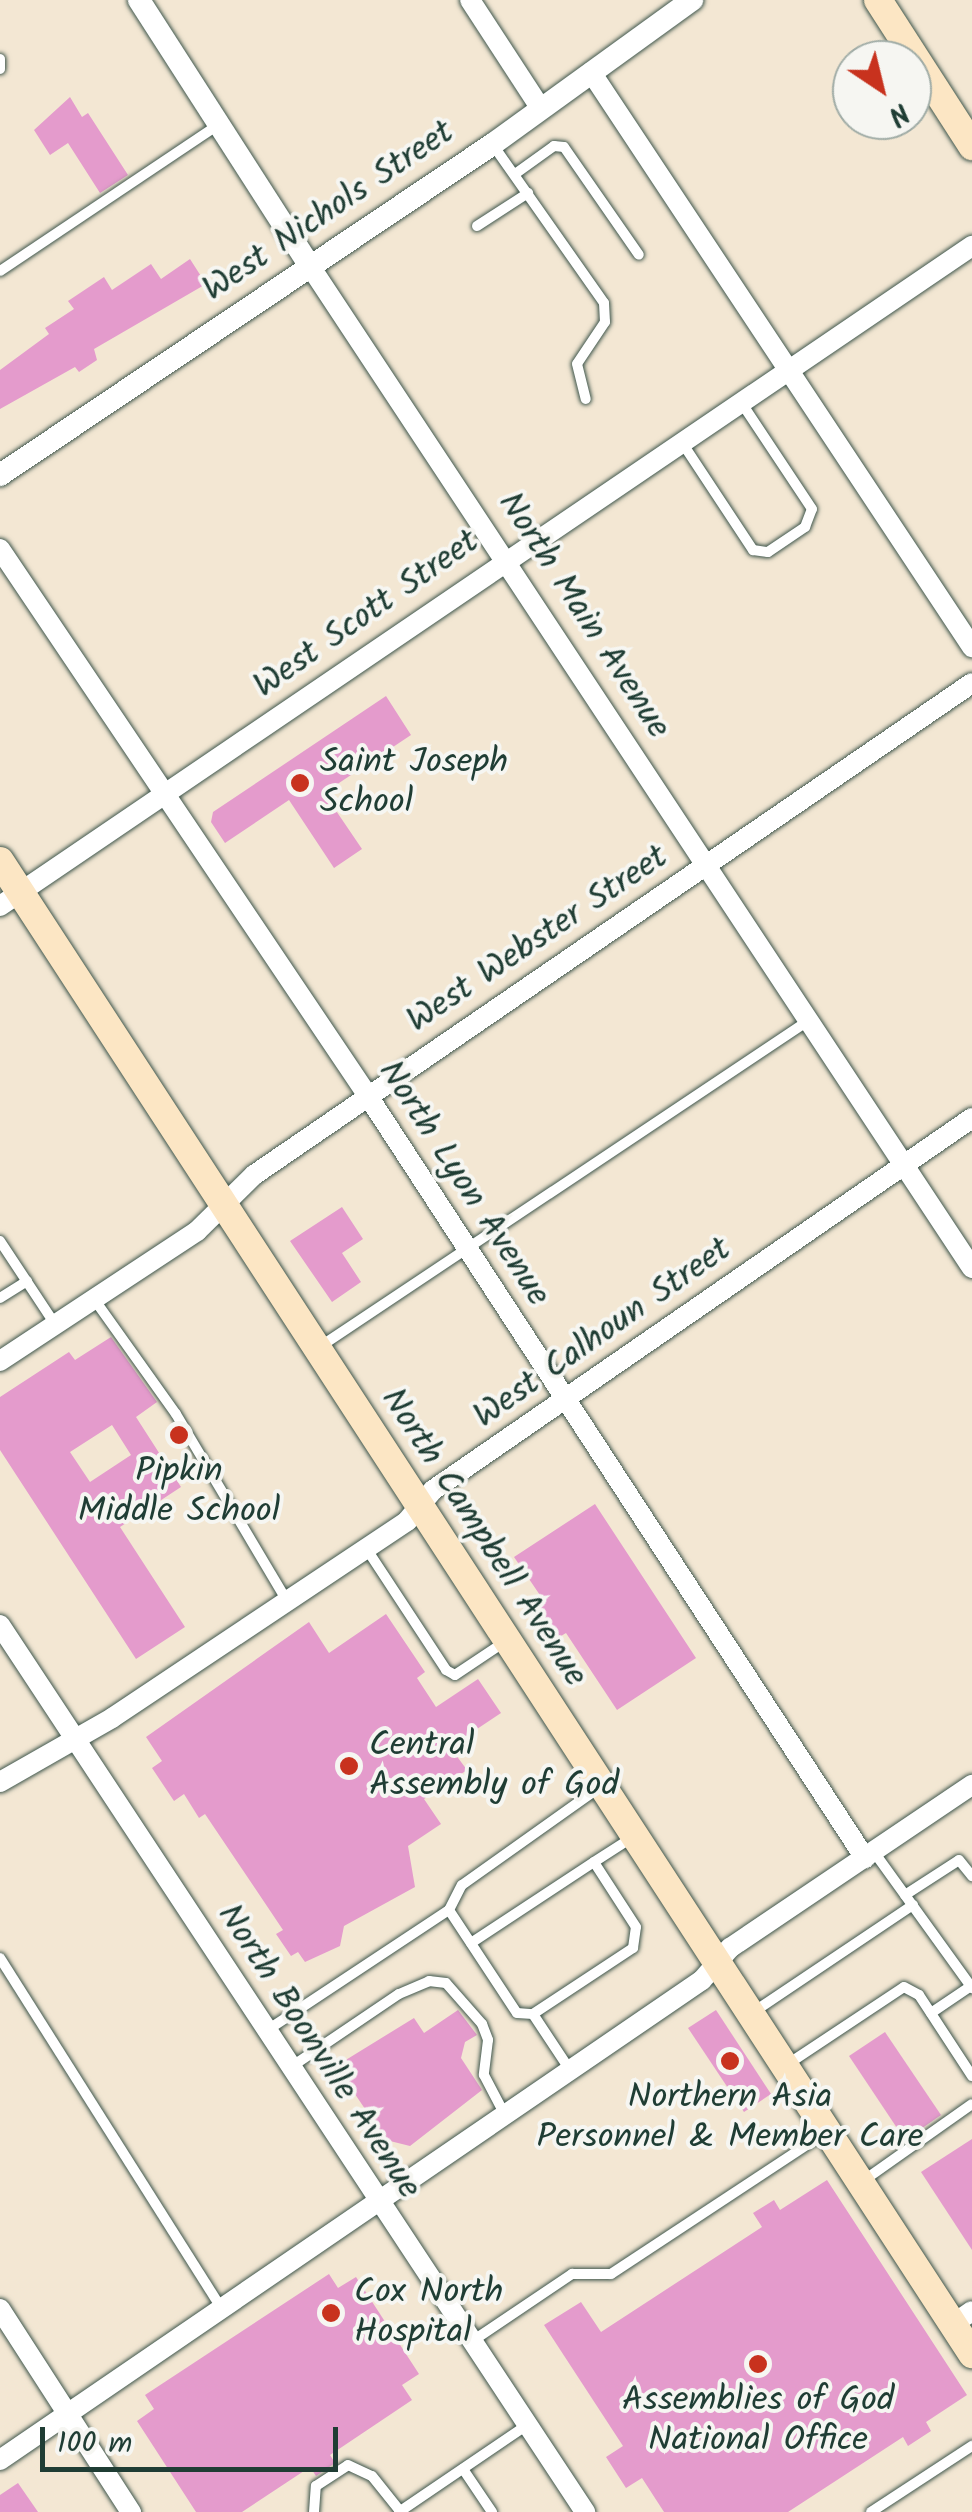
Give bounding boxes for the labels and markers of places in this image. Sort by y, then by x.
place label: Saint Joseph School [320,742,508,824]
marker: Saint Joseph School [289,772,311,794]
marker: Pipkin Middle School [168,1424,190,1446]
place label: Pipkin Middle School [78,1451,280,1533]
place label: Central Assembly of God [369,1725,619,1807]
marker: Central Assembly of God [338,1755,360,1777]
marker: Northern Asia Personnel & Member Care [719,2050,741,2072]
place label: Northern Asia Personnel & Member Care [536,2077,924,2159]
place label: Cox North Hospital [354,2272,503,2354]
marker: Cox North Hospital [318,2300,344,2326]
marker: Assemblies of God National Office [747,2353,769,2375]
place label: Assemblies of God National Office [622,2380,894,2462]

